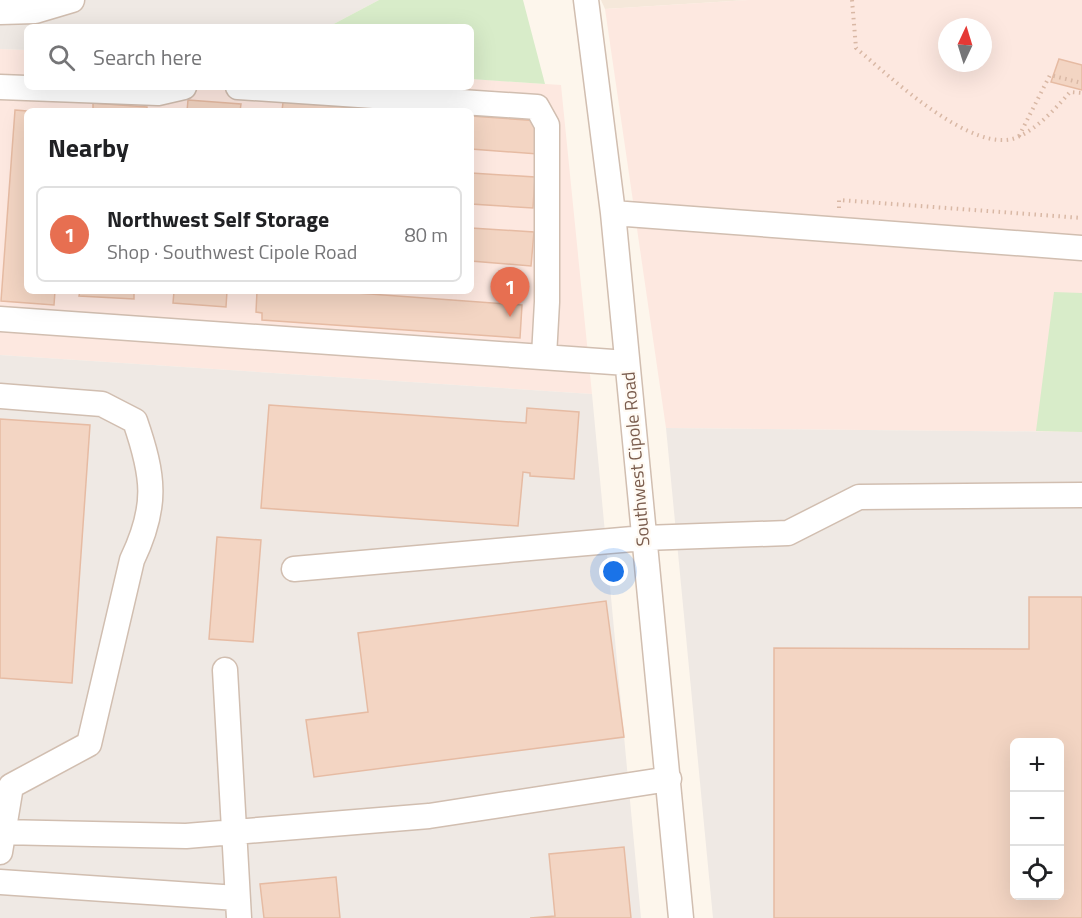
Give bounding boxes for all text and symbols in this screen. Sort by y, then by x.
north arrow [938,18,992,72]
search box [24,24,474,90]
text: Search here [93,40,202,74]
icon: search [45,41,78,74]
text: Nearby [48,128,129,167]
text: Northwest Self Storage [107,202,329,236]
text: 1 [64,219,75,250]
text: 80 m [404,219,448,250]
text: Shop · Southwest Cipole Road [107,236,357,267]
pin: 1 [490,268,530,317]
street label: Southwest Cipole Road [614,371,657,547]
your location [599,557,628,586]
map controls [1010,738,1064,900]
button: + [1010,738,1064,792]
button: − [1010,792,1064,846]
button: locate [1010,846,1064,900]

